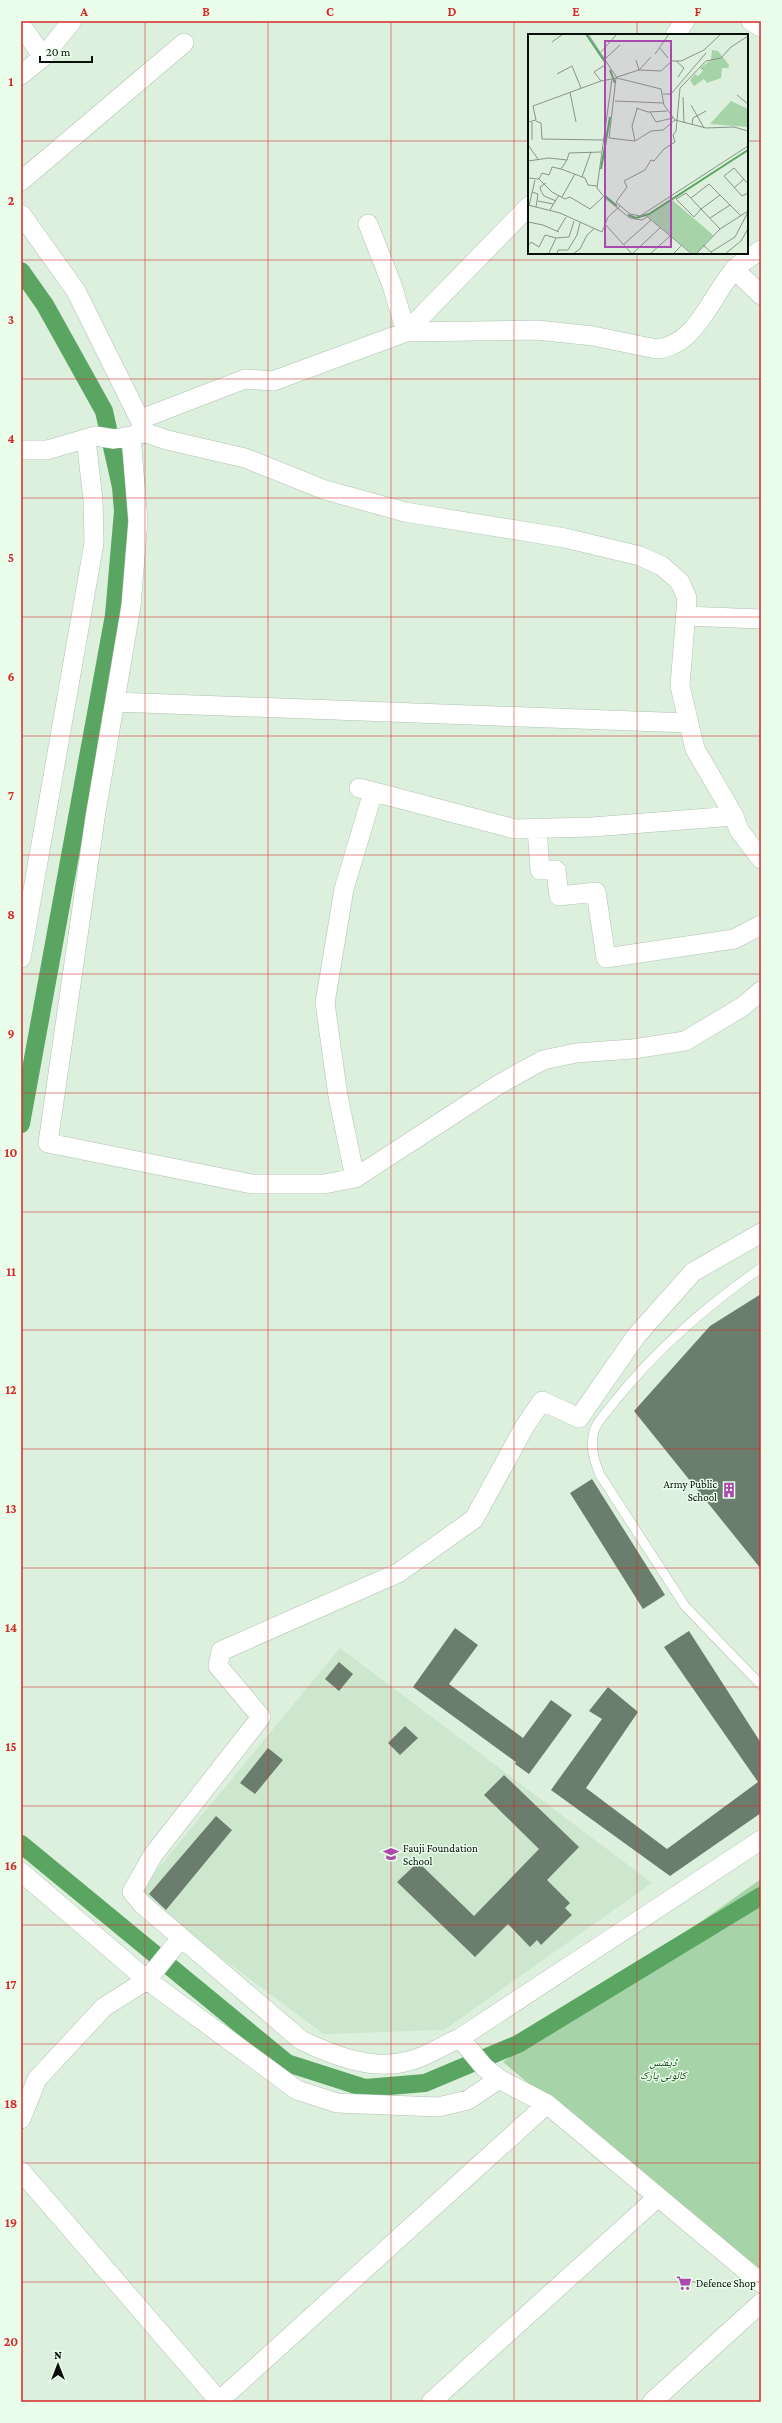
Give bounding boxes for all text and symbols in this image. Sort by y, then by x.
text: A [79,4,88,19]
text: B [202,4,210,19]
text: C [326,4,334,19]
text: D [448,4,457,19]
text: E [572,4,580,19]
text: F [695,4,702,19]
inset map [528,34,748,254]
scale bar [40,38,92,64]
text: 20 m [46,45,71,59]
text: 1 [9,74,14,89]
text: 2 [8,193,15,208]
text: 3 [8,312,14,327]
text: 4 [7,431,15,446]
text: 5 [8,550,14,565]
text: 6 [7,669,15,684]
text: 7 [8,788,14,803]
text: 8 [7,907,15,922]
text: 9 [7,1026,15,1041]
text: 10 [5,1145,17,1160]
text: 11 [6,1264,16,1279]
text: 12 [5,1382,17,1397]
place label: Army Public School [664,1478,717,1503]
building icon: Army Public School [720,1481,738,1499]
text: 13 [5,1501,17,1516]
text: 14 [5,1620,17,1635]
text: 15 [5,1739,17,1754]
place label: Fauji Foundation School [403,1842,478,1867]
school or university icon: Fauji Foundation School [382,1845,400,1863]
text: 16 [5,1858,17,1873]
text: 17 [5,1977,17,1992]
park label: ڈیفنس کالونی پارک [640,2056,689,2082]
text: 18 [5,2096,17,2111]
text: 19 [5,2215,17,2230]
supermarket icon: Defence Shop [675,2274,693,2292]
place label: Defence Shop [696,2277,756,2290]
text: 20 [4,2334,18,2349]
north arrow [38,2345,78,2385]
text: N [54,2349,62,2361]

